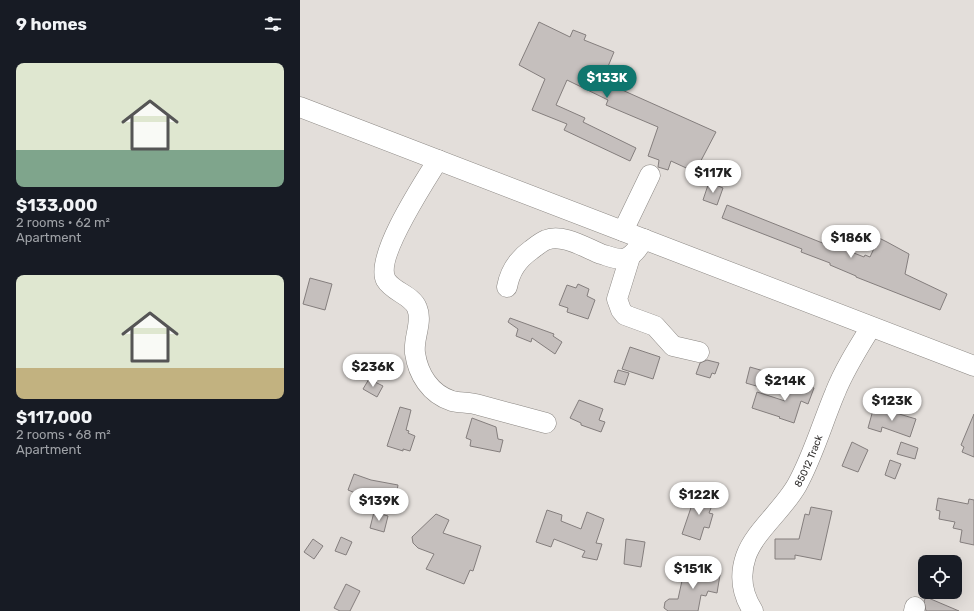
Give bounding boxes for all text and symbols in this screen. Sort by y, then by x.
icon: filters [262,13,284,35]
text: 9 homes [16,14,87,34]
pin: $133K [579,65,635,99]
text: $133K [587,70,627,85]
icon: home [114,89,186,161]
pin: $117K [685,160,741,194]
text: $117K [694,165,732,180]
text: $133,000 [16,195,98,215]
text: 2 rooms · 62 m² [16,215,110,230]
pin: $186K [823,225,879,259]
text: Apartment [16,230,81,245]
text: $186K [830,230,872,245]
icon: home [114,301,186,373]
pin: $236K [345,354,401,388]
text: $236K [352,359,394,374]
pin: $214K [757,368,813,402]
text: $214K [764,373,806,388]
pin: $123K [864,388,920,422]
text: $123K [872,393,912,408]
text: $117,000 [16,407,92,427]
text: 2 rooms · 68 m² [16,427,111,442]
street label: 85012 Track [792,432,826,489]
text: Apartment [16,442,81,457]
pin: $122K [671,482,727,516]
text: $122K [679,487,719,502]
pin: $139K [351,488,407,522]
text: $139K [359,493,399,508]
map controls [918,555,962,599]
button: locate [918,555,962,599]
pin: $151K [665,556,721,590]
text: $151K [674,561,712,576]

